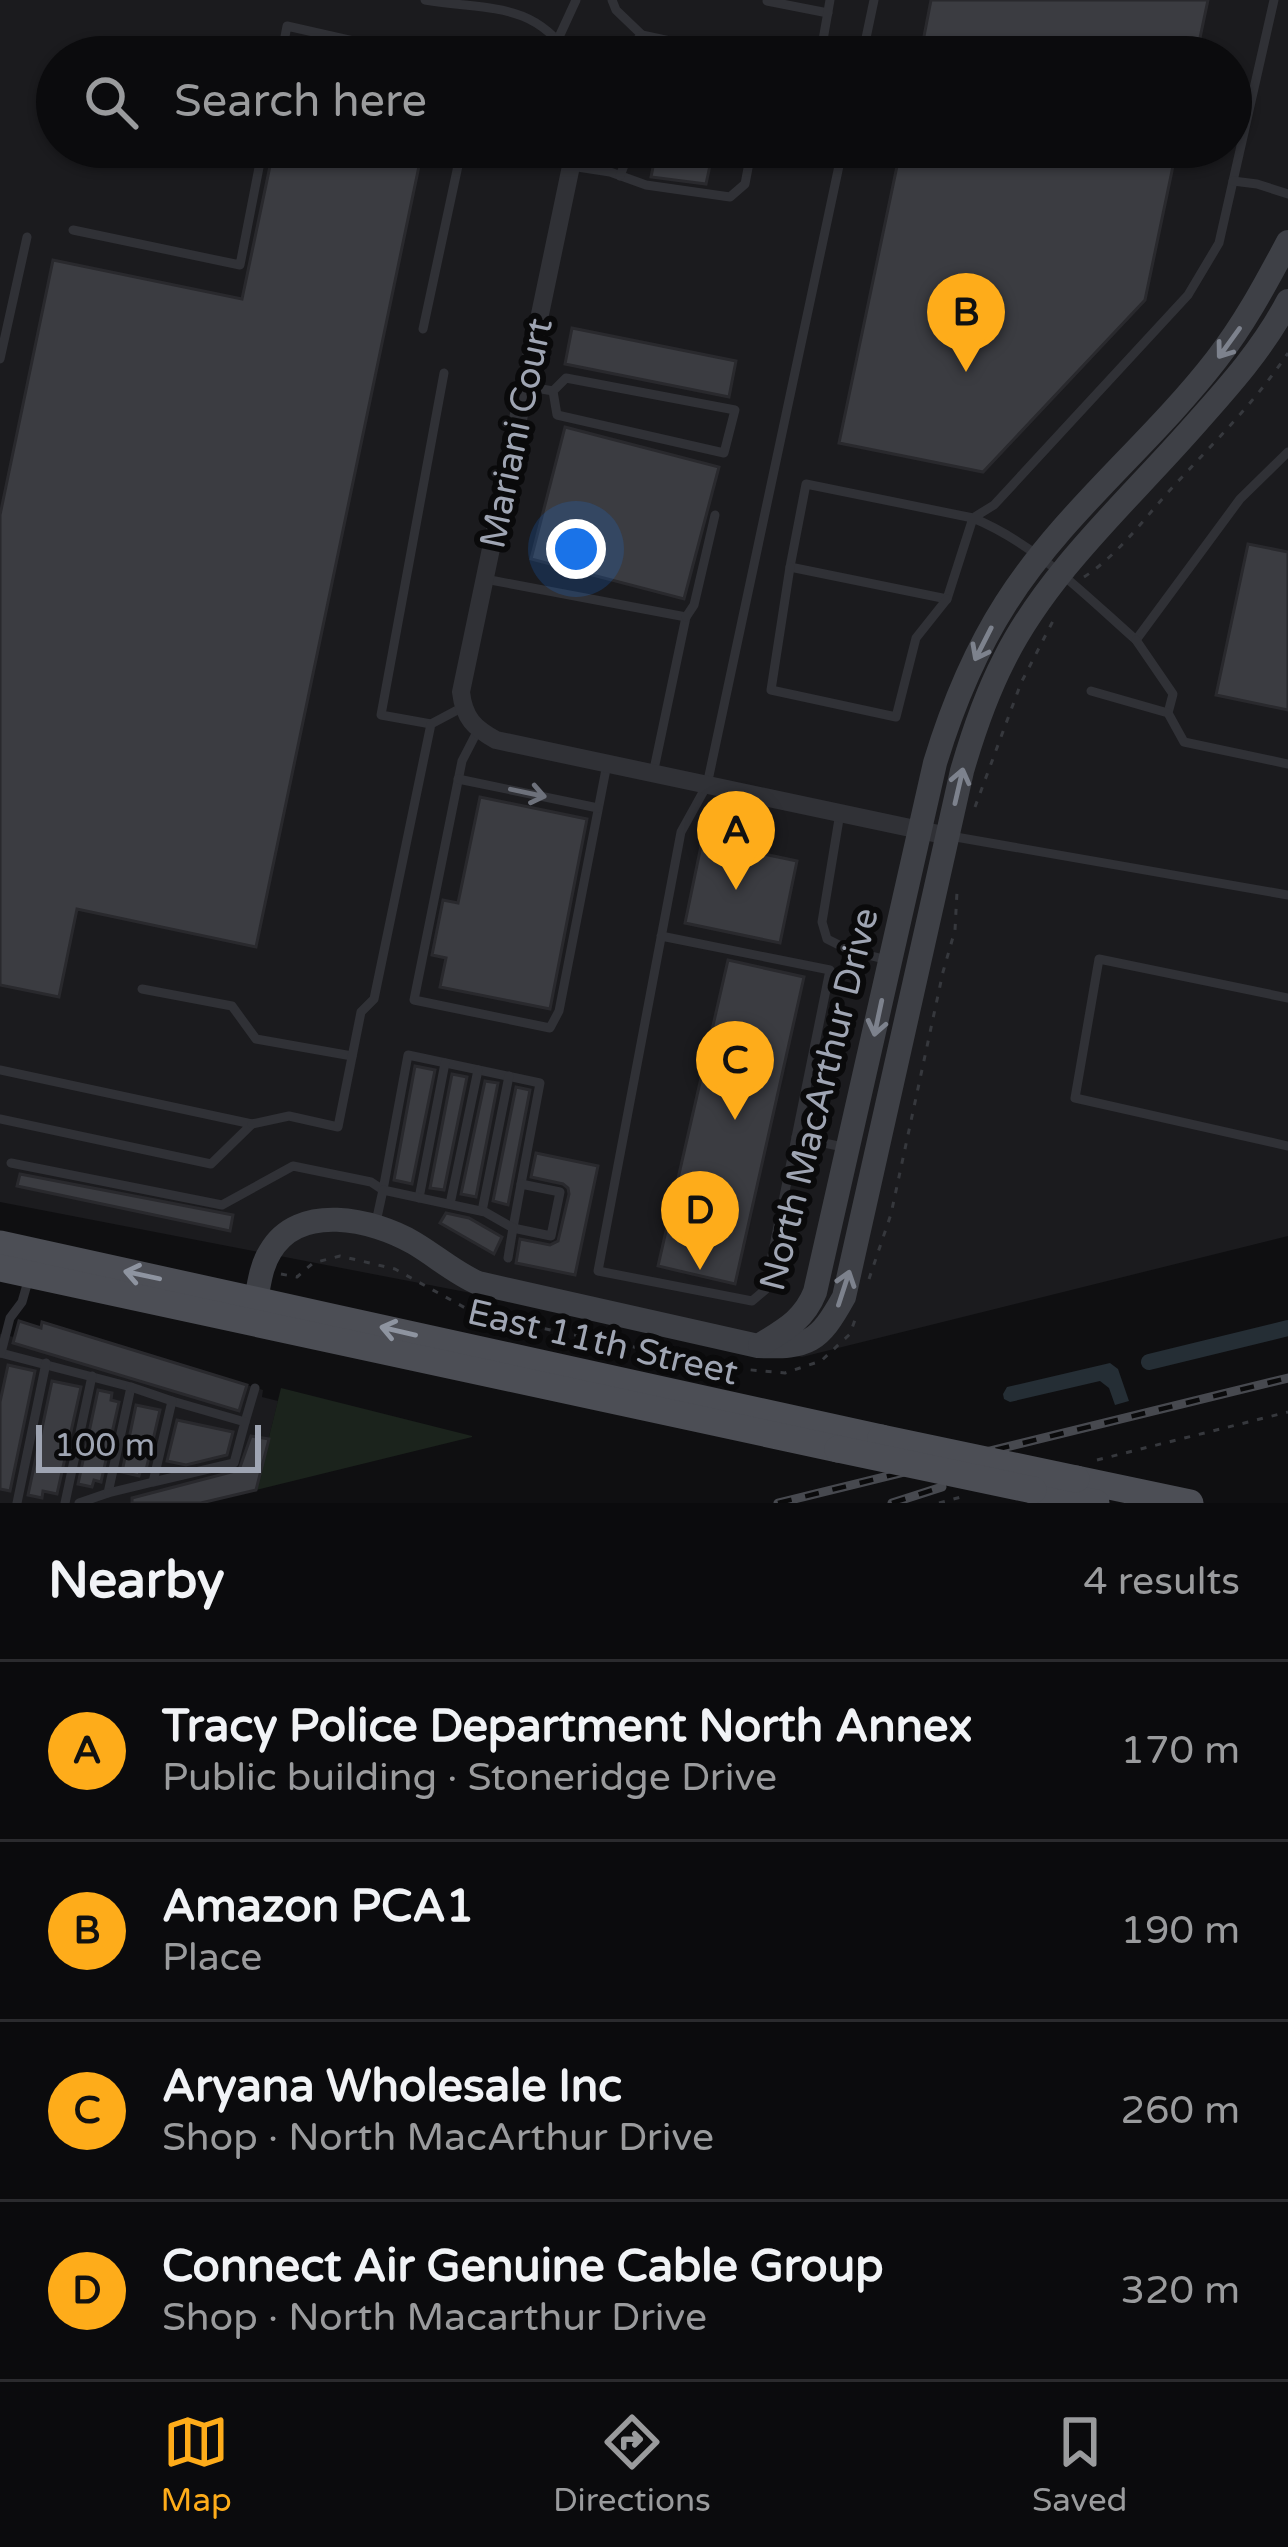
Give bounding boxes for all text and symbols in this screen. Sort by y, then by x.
search box [36,36,1252,168]
icon: search [78,69,144,135]
text: Search here [174,75,427,129]
pin: B [927,273,1005,372]
street label: Mariani Court [471,314,562,552]
one-way arrow [1216,326,1242,359]
your location [546,519,606,579]
one-way arrow [971,626,994,661]
one-way arrow [949,767,971,805]
one-way arrow [508,783,547,805]
pin: A [697,791,775,890]
street label: North MacArthur Drive [751,903,888,1295]
one-way arrow [865,998,888,1036]
pin: C [696,1021,774,1120]
pin: D [661,1171,739,1270]
one-way arrow [124,1262,162,1285]
one-way arrow [834,1270,856,1308]
street label: East 11th Street [463,1290,742,1394]
one-way arrow [380,1319,418,1342]
scale bar [36,1419,261,1472]
text: 100 m [54,1426,155,1465]
text: Nearby [48,1550,225,1612]
text: 4 results [1083,1558,1240,1605]
text: Tracy Police Department North Annex [162,1700,973,1754]
text: A [72,1727,102,1774]
text: 170 m [1121,1727,1240,1774]
text: Public building · Stoneridge Drive [162,1754,777,1801]
text: Amazon PCA1 [162,1880,474,1934]
text: B [73,1907,101,1954]
text: 190 m [1121,1907,1240,1954]
text: Place [162,1934,262,1981]
text: Aryana Wholesale Inc [162,2060,622,2114]
text: C [73,2087,101,2134]
text: 260 m [1121,2087,1240,2134]
text: Shop · North MacArthur Drive [162,2114,714,2161]
text: Connect Air Genuine Cable Group [162,2240,884,2294]
text: D [72,2267,102,2314]
text: 320 m [1121,2267,1240,2314]
text: Shop · North Macarthur Drive [162,2294,707,2341]
tab: Map [161,2409,232,2520]
tab: Directions [553,2409,711,2520]
tab: Saved [1032,2409,1127,2520]

